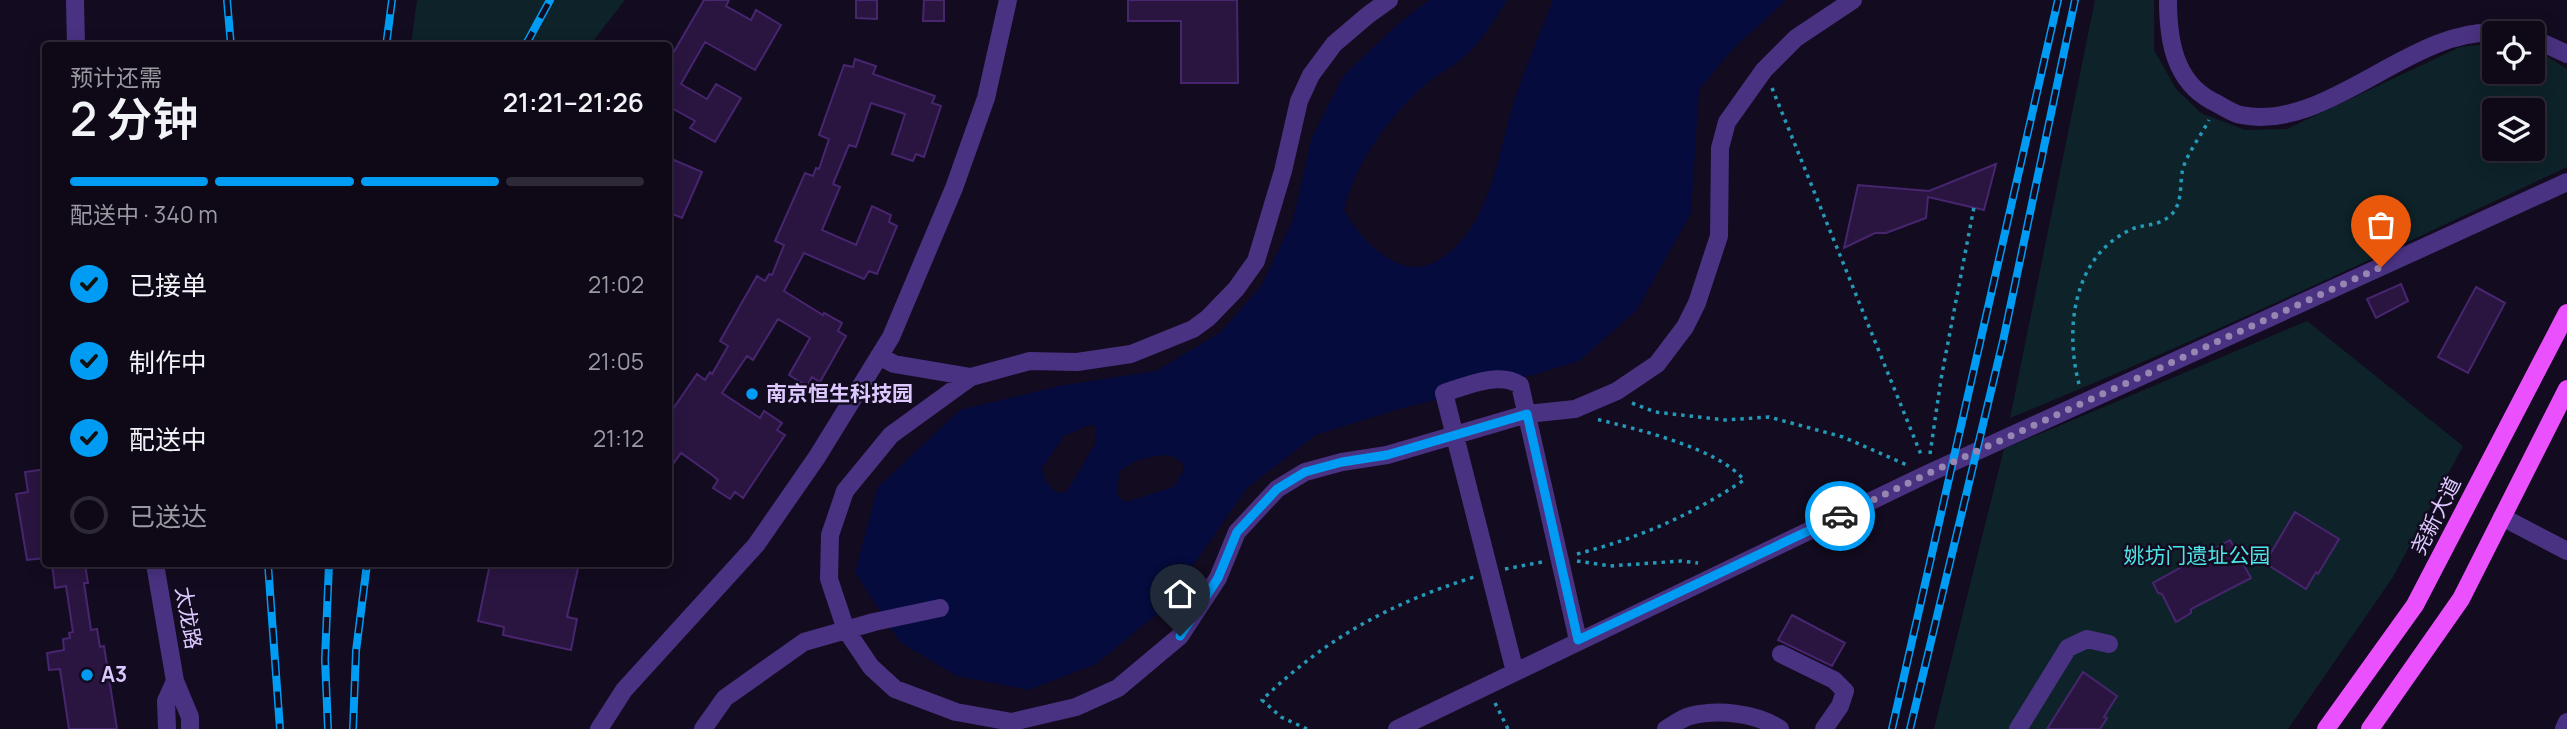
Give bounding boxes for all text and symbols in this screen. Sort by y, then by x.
map controls [2482,21,2545,161]
button: locate [2482,21,2545,84]
text: 预计还需 [70,61,162,93]
text: 21:21–21:26 [503,84,644,120]
text: 2 分钟 [70,87,198,150]
button: layers [2482,98,2545,161]
pin [2351,195,2411,267]
text: 配送中 · 340 m [70,198,218,230]
icon: bag [2362,206,2400,244]
icon: check [70,265,108,303]
text: 已接单 [129,267,207,303]
text: 21:02 [588,268,644,300]
icon: check [70,342,108,380]
text: 制作中 [129,344,207,380]
text: 21:05 [588,345,644,377]
place label: 南京恒生科技园 [766,379,913,407]
marker: 南京恒生科技园 [744,386,760,402]
icon: check [70,419,108,457]
text: 配送中 [129,421,207,457]
text: 21:12 [593,422,644,454]
street label: 尧新大道 [2404,472,2467,559]
courier [1805,481,1875,551]
icon: car [1821,497,1859,535]
text: 已送达 [129,498,207,534]
park label: 姚坊门遗址公园 [2124,541,2271,569]
pin [1150,564,1210,636]
icon: home [1161,575,1199,613]
street label: 太龙路 [170,584,208,651]
place label: A3 [101,660,127,688]
marker: A3 [79,667,95,683]

